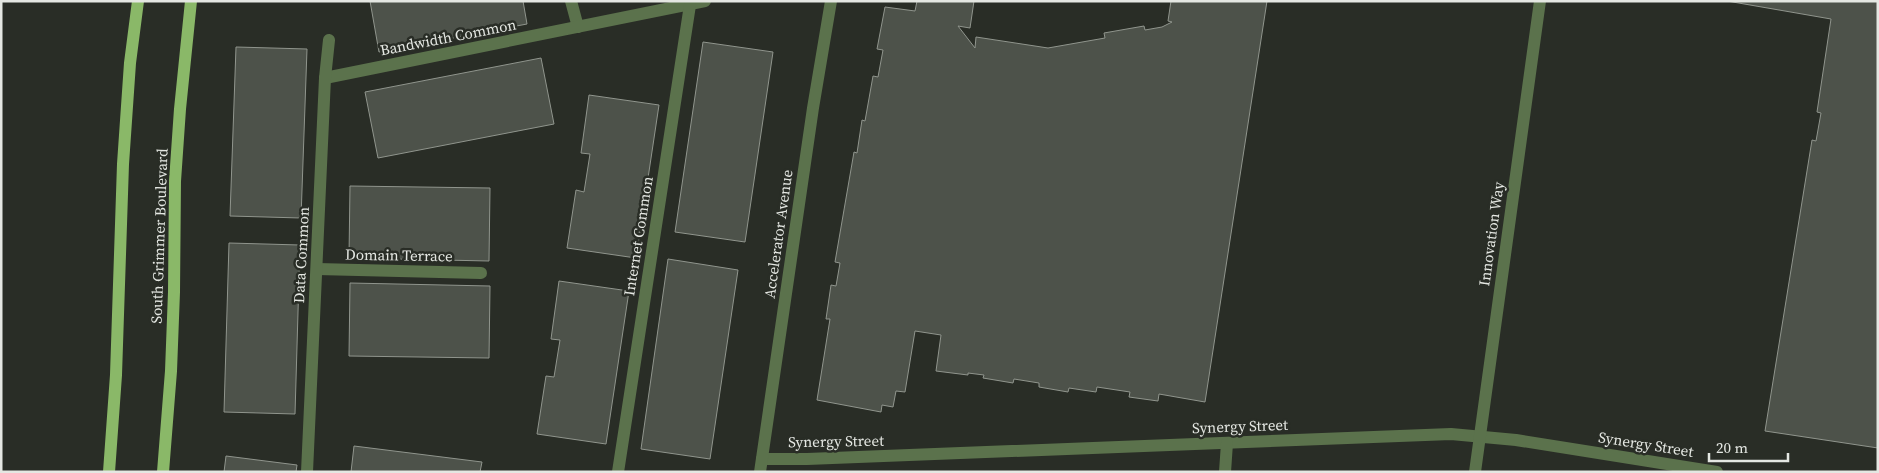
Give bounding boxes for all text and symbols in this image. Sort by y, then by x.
street label: Bandwidth Common [378,13,518,61]
street label: South Grimmer Boulevard [145,148,173,324]
street label: Accelerator Avenue [759,168,797,300]
street label: Internet Common [618,175,658,297]
street label: Innovation Way [1473,180,1509,288]
street label: Data Common [288,206,314,304]
street label: Domain Terrace [345,244,453,266]
street label: Synergy Street [1192,414,1288,438]
street label: Synergy Street [1597,426,1695,462]
street label: Synergy Street [788,430,884,452]
scale bar [1709,430,1788,462]
text: 20 m [1716,437,1748,458]

